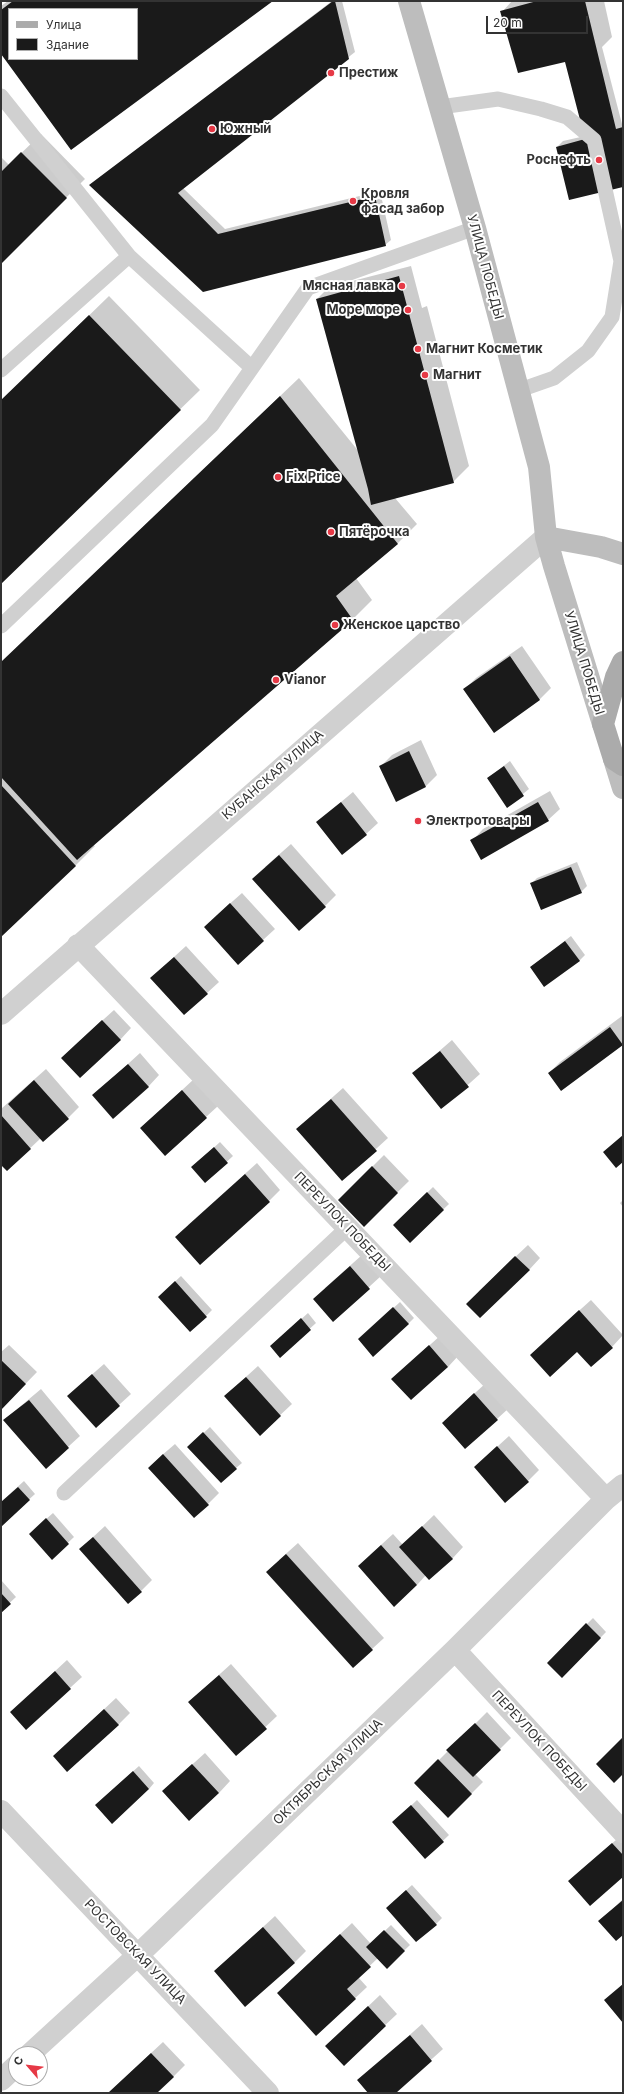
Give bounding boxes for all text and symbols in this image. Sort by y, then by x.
legend [8,8,138,60]
scale bar [488,8,590,34]
text: 20 m [493,15,522,30]
text: Улица [46,17,81,32]
text: Здание [46,37,89,52]
place label: Престиж [339,65,398,81]
marker: Престиж [326,68,336,78]
place label: Южный [220,121,271,137]
marker: Южный [207,124,217,134]
place label: Роснефть [527,152,591,168]
marker: Роснефть [594,155,604,165]
place label: Кровля фасад забор [361,186,444,217]
marker: Кровля фасад забор [348,196,358,206]
street label: УЛИЦА ПОБЕДЫ [464,213,506,321]
place label: Мясная лавка [302,278,394,294]
marker: Мясная лавка [397,281,407,291]
place label: Море море [326,302,400,318]
marker: Море море [403,305,413,315]
place label: Магнит Косметик [426,341,543,357]
marker: Магнит Косметик [413,344,423,354]
place label: Магнит [433,367,481,383]
marker: Магнит [420,370,430,380]
place label: Fix Price [286,469,341,485]
marker: Fix Price [273,472,283,482]
place label: Пятёрочка [339,524,410,540]
marker: Пятёрочка [326,527,336,537]
street label: УЛИЦА ПОБЕДЫ [561,609,607,717]
place label: Женское царство [343,617,460,633]
marker: Женское царство [330,620,340,630]
place label: Vianor [284,672,326,688]
marker: Vianor [271,675,281,685]
street label: КУБАНСКАЯ УЛИЦА [219,727,327,823]
place label: Электротовары [426,813,530,829]
marker: Электротовары [413,816,423,826]
street label: ПЕРЕУЛОК ПОБЕДЫ [291,1169,393,1275]
street label: ПЕРЕУЛОК ПОБЕДЫ [488,1687,590,1795]
street label: ОКТЯБРЬСКАЯ УЛИЦА [270,1716,386,1828]
street label: РОСТОВСКАЯ УЛИЦА [81,1896,189,2008]
north arrow [8,2046,48,2086]
text: С [10,2054,26,2068]

